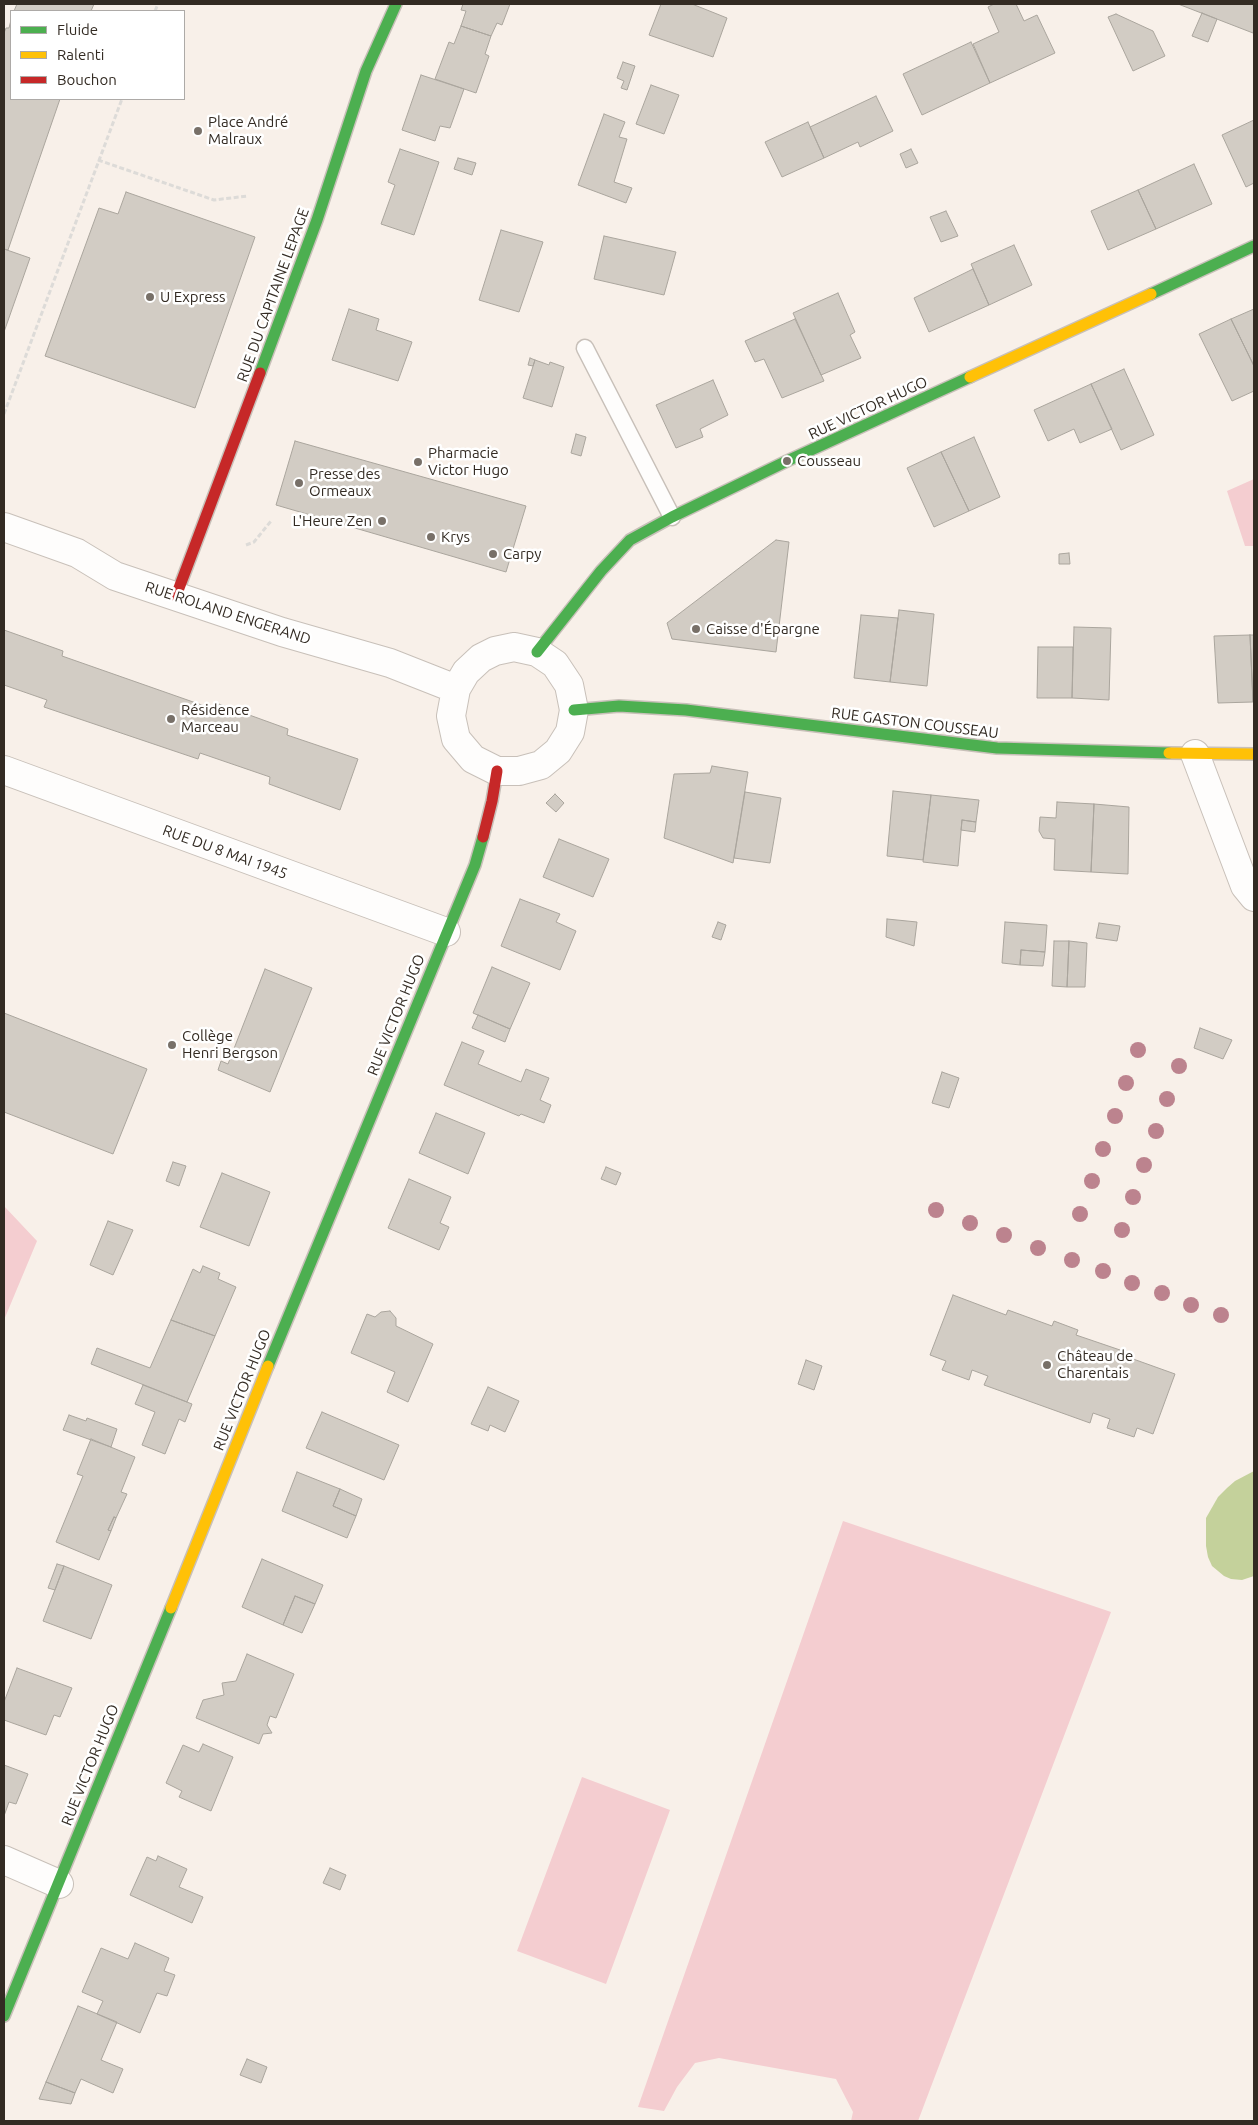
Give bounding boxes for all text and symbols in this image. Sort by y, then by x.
legend [10,10,185,100]
text: Fluide [57,21,98,38]
text: Ralenti [57,46,104,63]
text: Bouchon [57,71,117,88]
place label: Place André Malraux [208,113,288,148]
marker: Place André Malraux [192,125,204,137]
street label: RUE DU CAPITAINE LEPAGE [233,206,313,384]
place label: U Express [160,288,226,306]
marker: U Express [144,291,156,303]
street label: RUE VICTOR HUGO [806,373,930,443]
place label: Pharmacie Victor Hugo [428,444,509,479]
place label: Cousseau [797,452,861,470]
marker: Cousseau [781,455,793,467]
marker: Pharmacie Victor Hugo [412,456,424,468]
place label: Presse des Ormeaux [309,465,380,500]
marker: Presse des Ormeaux [293,477,305,489]
place label: L'Heure Zen [292,512,372,530]
marker: L'Heure Zen [376,515,388,527]
place label: Krys [441,528,470,546]
marker: Krys [425,531,437,543]
place label: Carpy [503,545,542,563]
marker: Carpy [487,548,499,560]
street label: RUE ROLAND ENGERAND [143,578,313,648]
place label: Caisse d'Épargne [706,620,820,638]
marker: Caisse d'Épargne [690,623,702,635]
place label: Résidence Marceau [181,701,250,736]
street label: RUE GASTON COUSSEAU [830,704,1000,742]
marker: Résidence Marceau [165,713,177,725]
street label: RUE DU 8 MAI 1945 [160,821,290,883]
street label: RUE VICTOR HUGO [363,952,429,1078]
place label: Collège Henri Bergson [182,1027,278,1062]
marker: Collège Henri Bergson [166,1039,178,1051]
street label: RUE VICTOR HUGO [209,1327,275,1453]
place label: Château de Charentais [1057,1347,1133,1382]
marker: Château de Charentais [1041,1359,1053,1371]
street label: RUE VICTOR HUGO [57,1702,123,1828]

